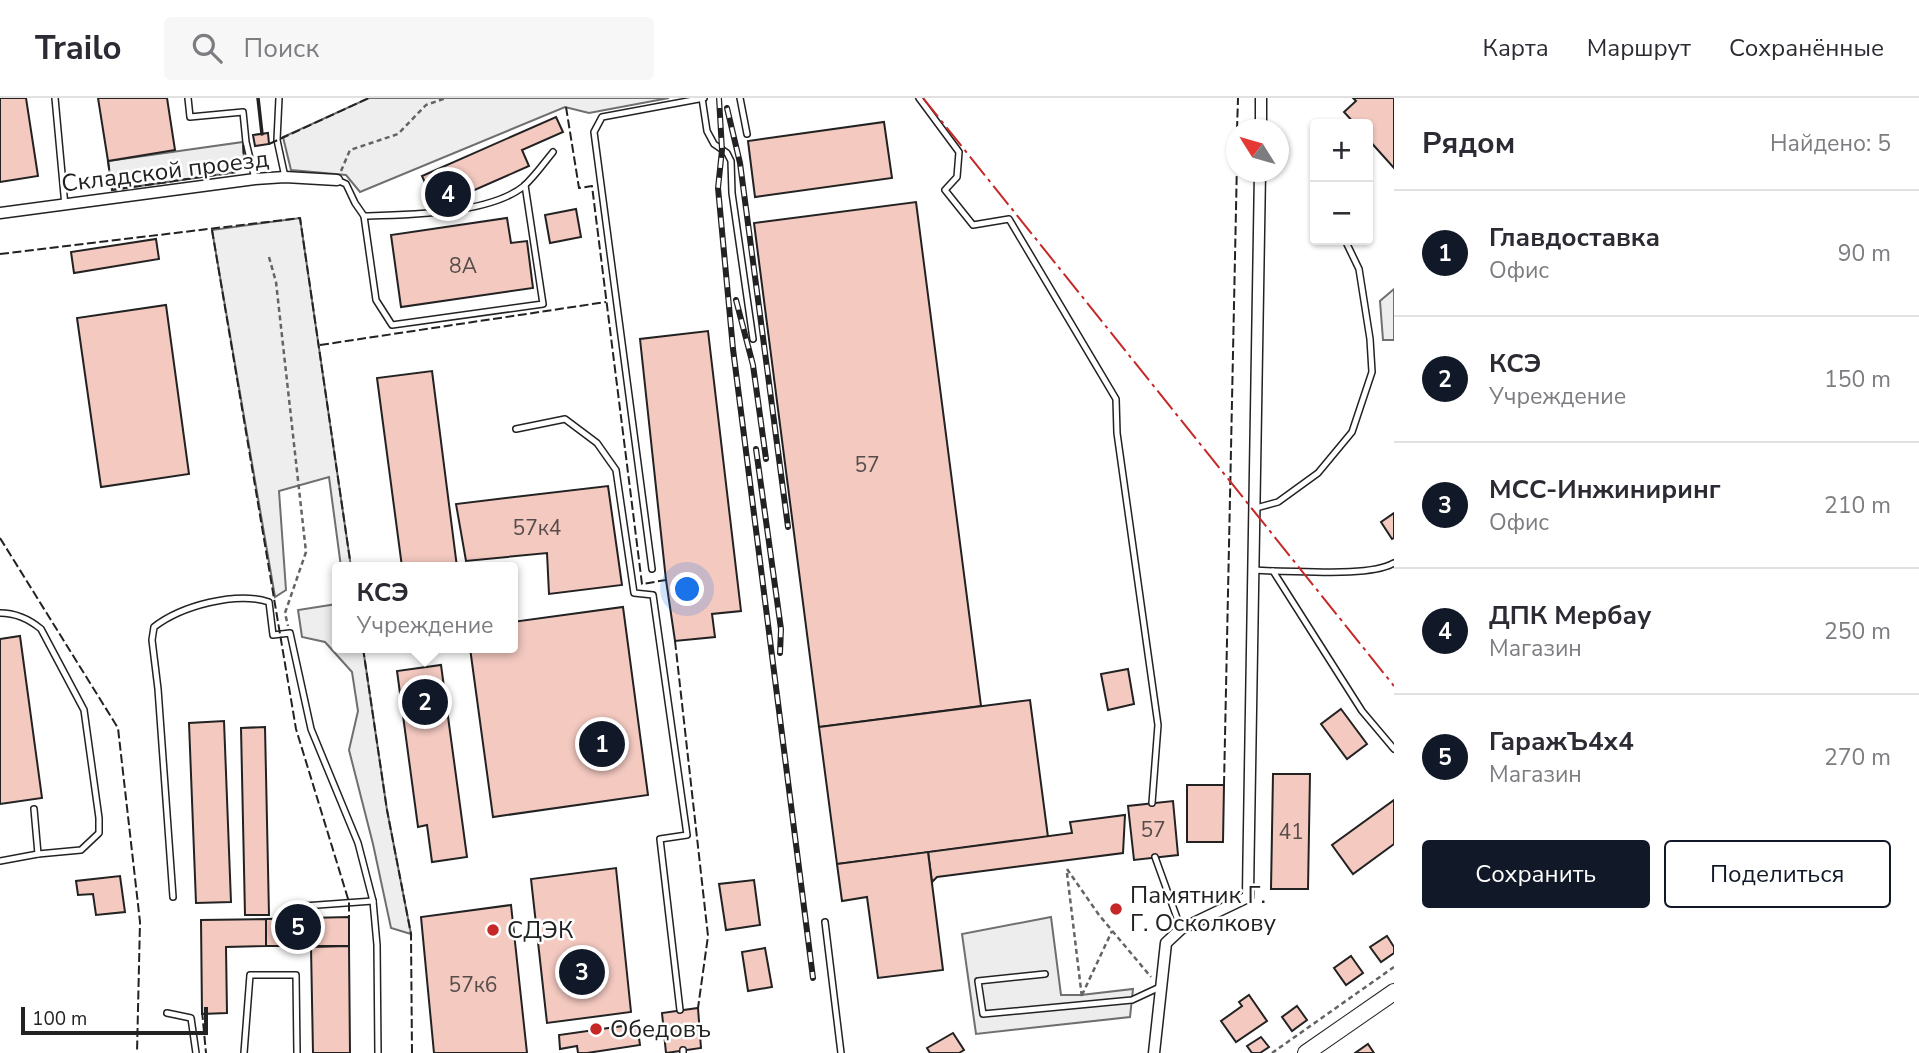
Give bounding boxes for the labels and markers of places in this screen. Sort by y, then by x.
pin: 4 [425,168,471,220]
pin: 2 [402,676,448,728]
pin: 1 [579,718,625,770]
place label: Памятник Г. Г. Осколкову [1130,879,1276,939]
pin: 5 [275,901,321,953]
marker: Памятник Г. Г. Осколкову [1108,901,1124,917]
place label: СДЭК [507,914,574,946]
marker: СДЭК [485,922,501,938]
pin: 3 [559,946,605,998]
place label: Обедовъ [610,1013,711,1045]
marker: Обедовъ [588,1021,604,1037]

